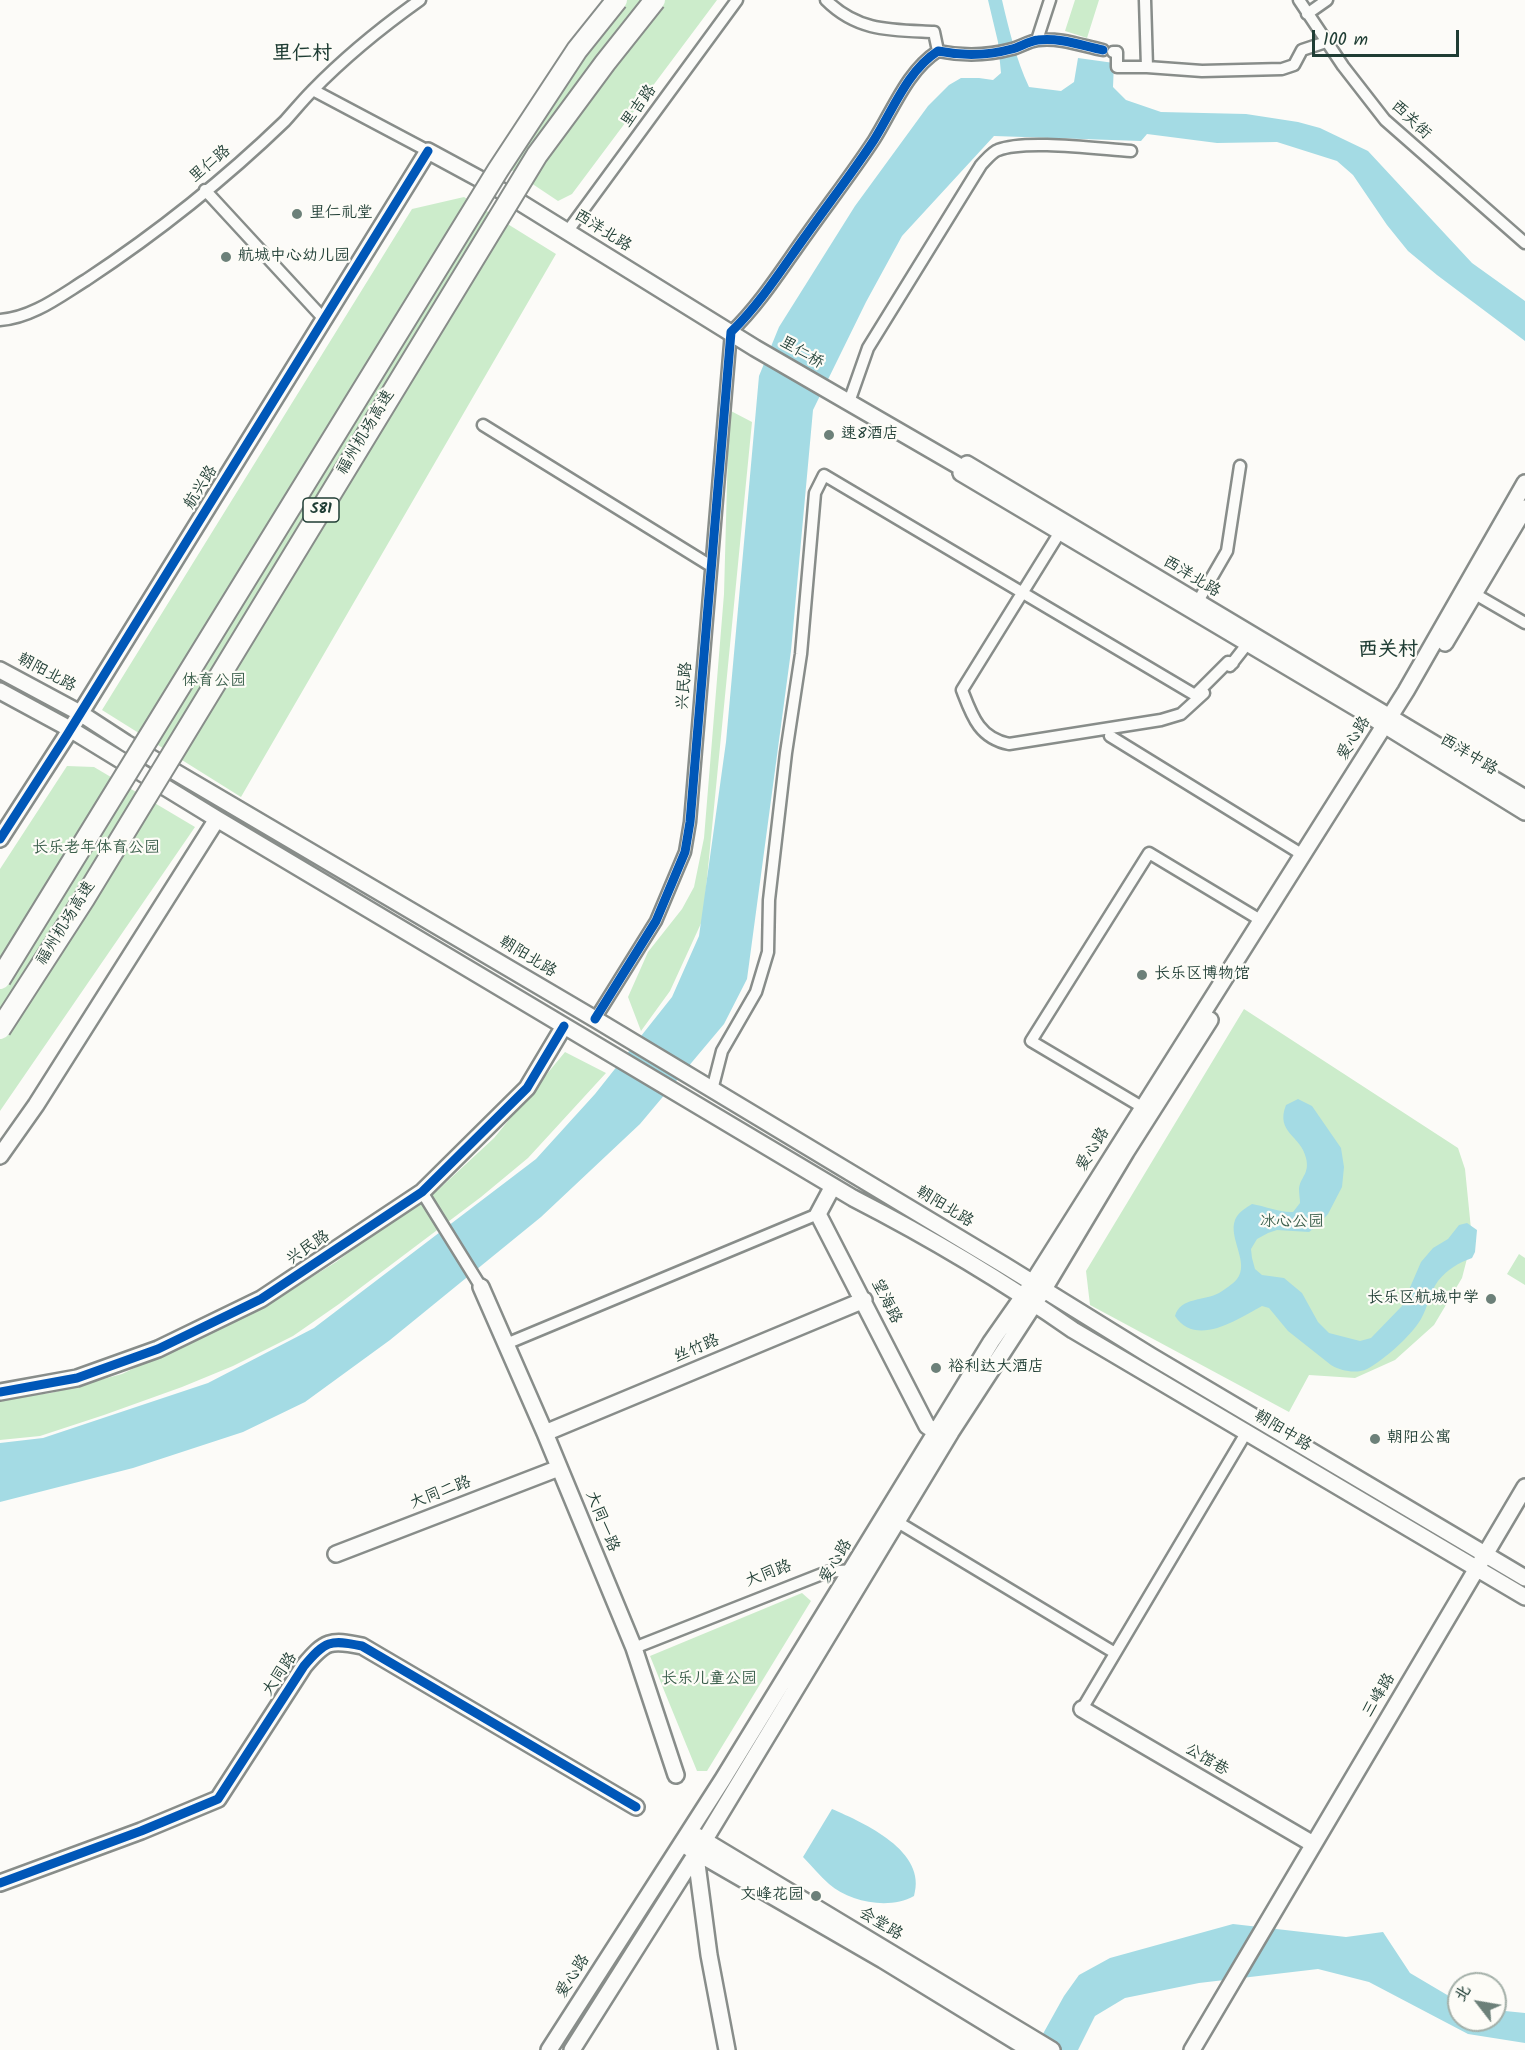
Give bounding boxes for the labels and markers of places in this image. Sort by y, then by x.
place label: 里仁礼堂 [309,204,373,224]
marker: 里仁礼堂 [290,207,304,221]
place label: 航城中心幼儿园 [238,247,350,267]
marker: 航城中心幼儿园 [219,250,233,264]
place label: 速8酒店 [841,425,899,445]
marker: 速8酒店 [822,428,836,442]
place label: 长乐区博物馆 [1154,965,1250,985]
marker: 长乐区博物馆 [1135,968,1149,982]
place label: 长乐区航城中学 [1367,1289,1479,1309]
marker: 长乐区航城中学 [1484,1292,1498,1306]
place label: 裕利达大酒店 [948,1358,1044,1378]
marker: 裕利达大酒店 [929,1361,943,1375]
place label: 朝阳公寓 [1387,1429,1451,1449]
marker: 朝阳公寓 [1368,1432,1382,1446]
place label: 文峰花园 [740,1886,804,1906]
marker: 文峰花园 [809,1889,823,1903]

